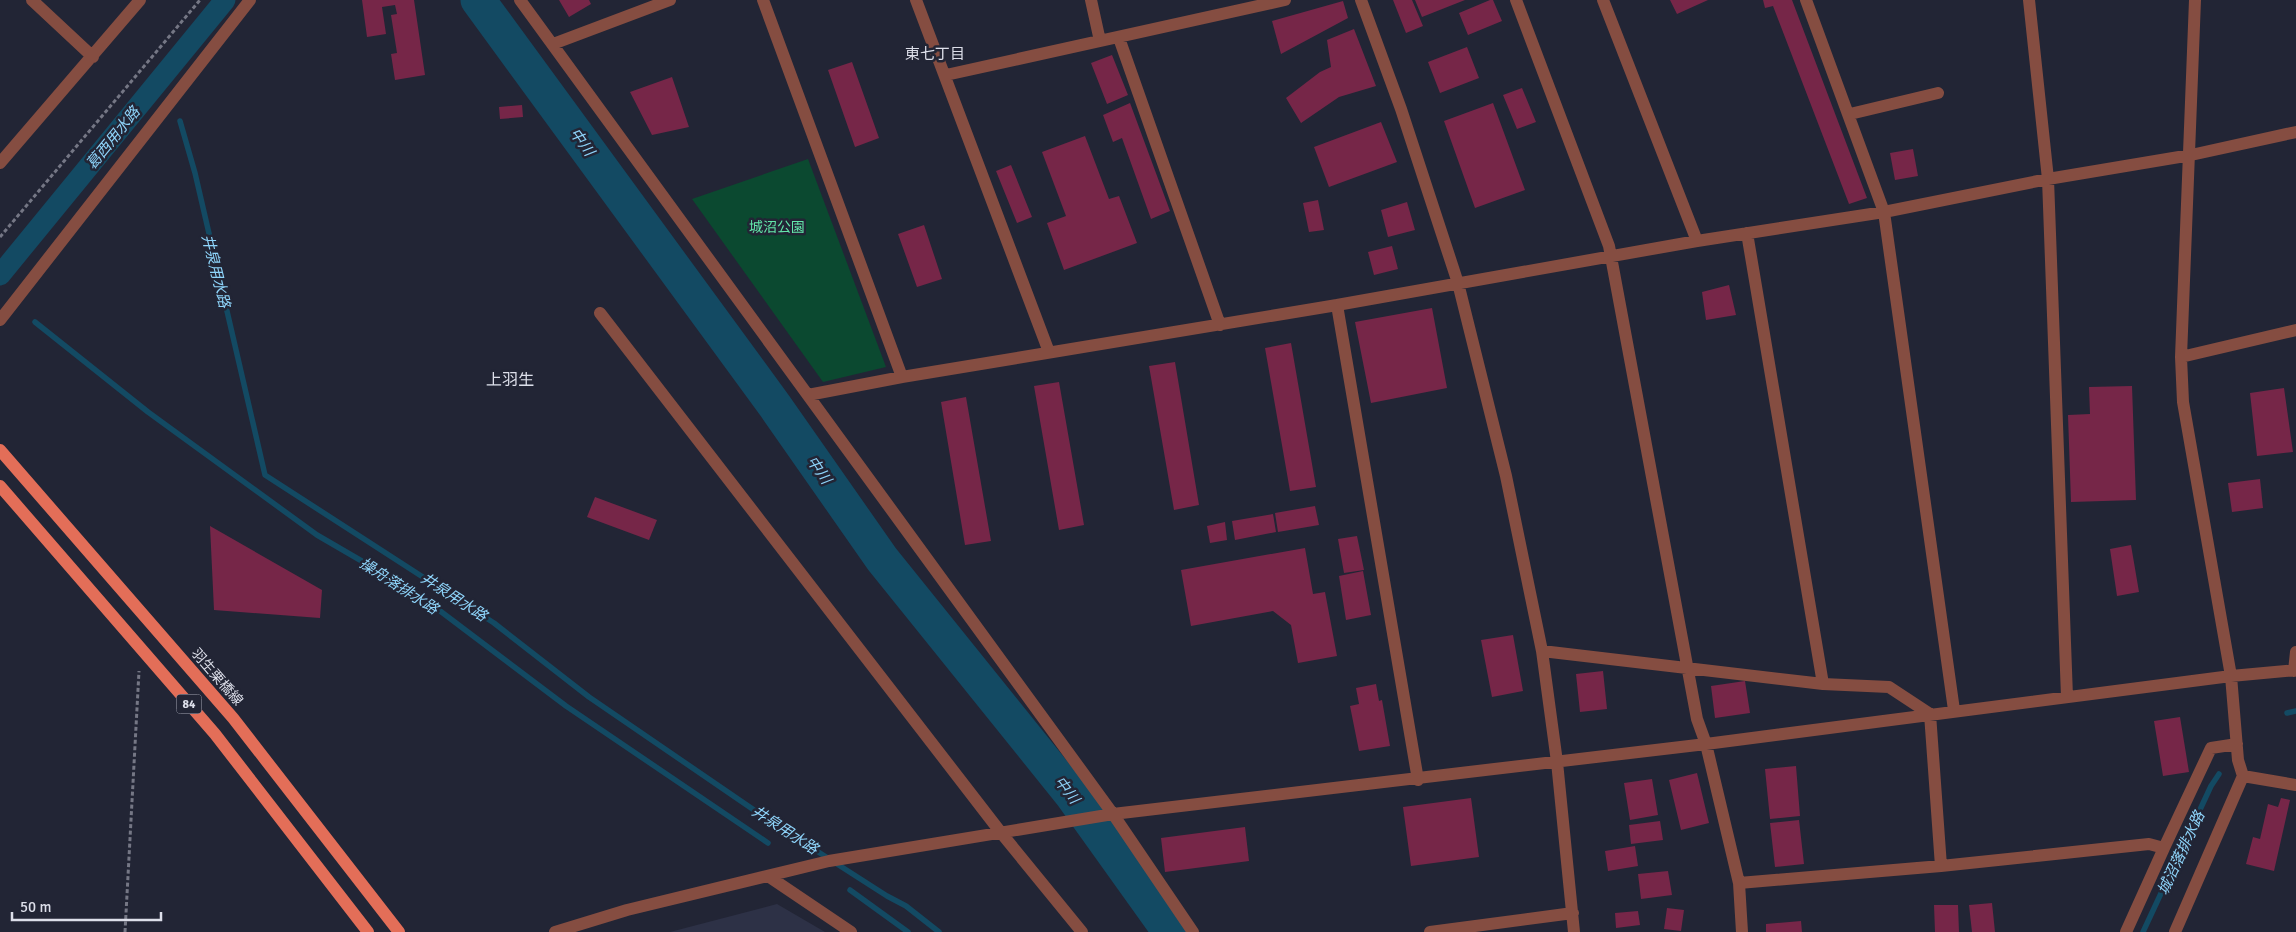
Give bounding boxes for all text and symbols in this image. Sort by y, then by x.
district label: 東七丁目 [905,45,965,63]
water label: 葛西用水路 [82,102,145,173]
water label: 中川 [566,125,599,161]
park label: 城沼公園 [749,219,805,236]
water label: 井泉用水路 [198,232,234,311]
district label: 上羽生 [486,370,534,390]
water label: 中川 [803,453,836,489]
water label: 操舟落排水路 [356,554,443,619]
water label: 井泉用水路 [418,569,492,626]
street label: 羽生栗橋線 [188,645,246,709]
road number: 84 [176,694,202,714]
water label: 中川 [1051,773,1085,809]
water label: 井泉用水路 [749,802,823,859]
water label: 城沼落排水路 [2154,807,2209,898]
scale bar [12,890,161,922]
text: 50 m [20,898,51,916]

